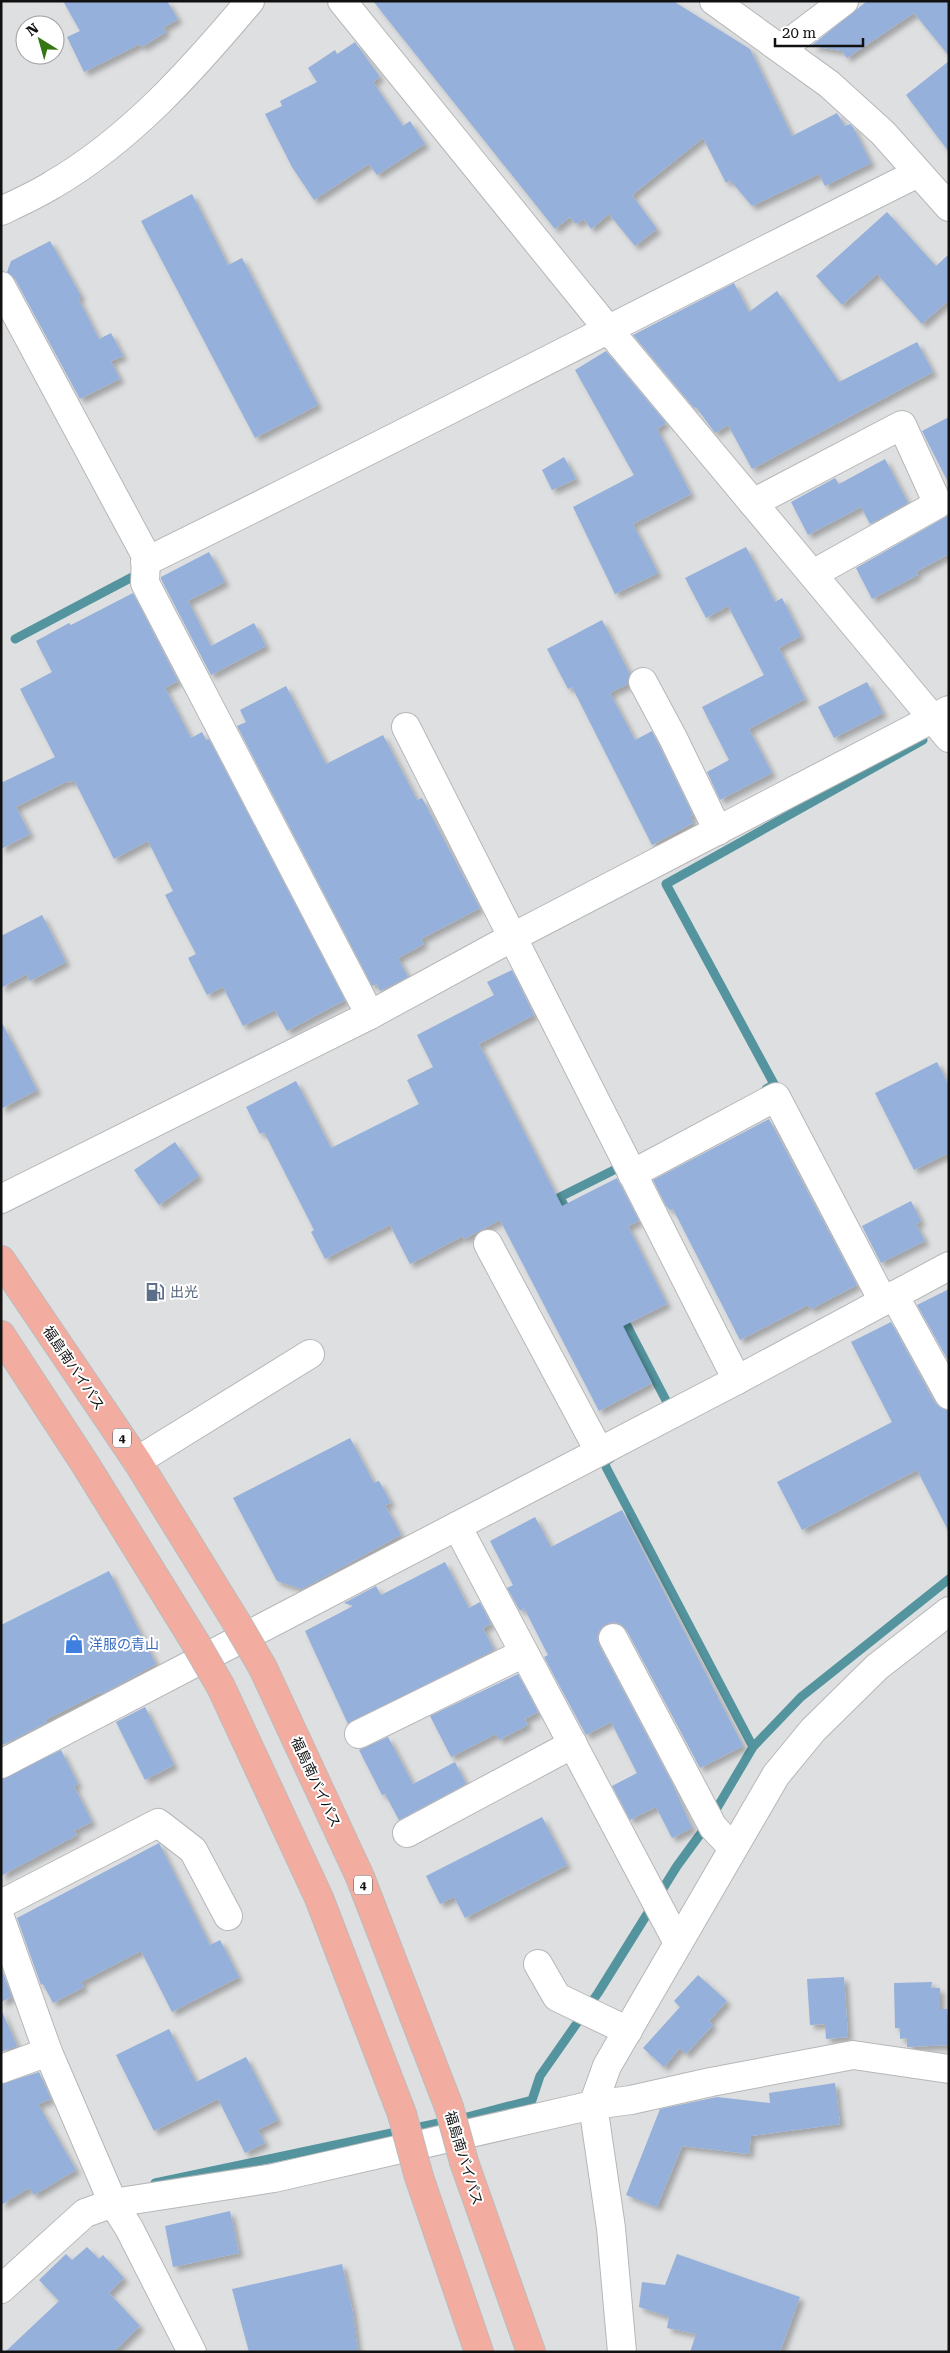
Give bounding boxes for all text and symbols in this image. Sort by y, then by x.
north arrow [15,15,65,65]
scale bar [775,15,862,47]
text: N [23,20,41,39]
text: 20 m [782,24,817,42]
fuel station icon: 出光 [144,1281,166,1303]
place label: 出光 [170,1284,198,1300]
street label: 福島南バイパス [40,1323,108,1413]
road number: 4 [113,1429,131,1448]
shop icon: 洋服の青山 [63,1633,85,1655]
place label: 洋服の青山 [89,1636,159,1652]
street label: 福島南バイパス [288,1734,344,1830]
road number: 4 [354,1876,372,1894]
street label: 福島南バイパス [442,2109,486,2207]

